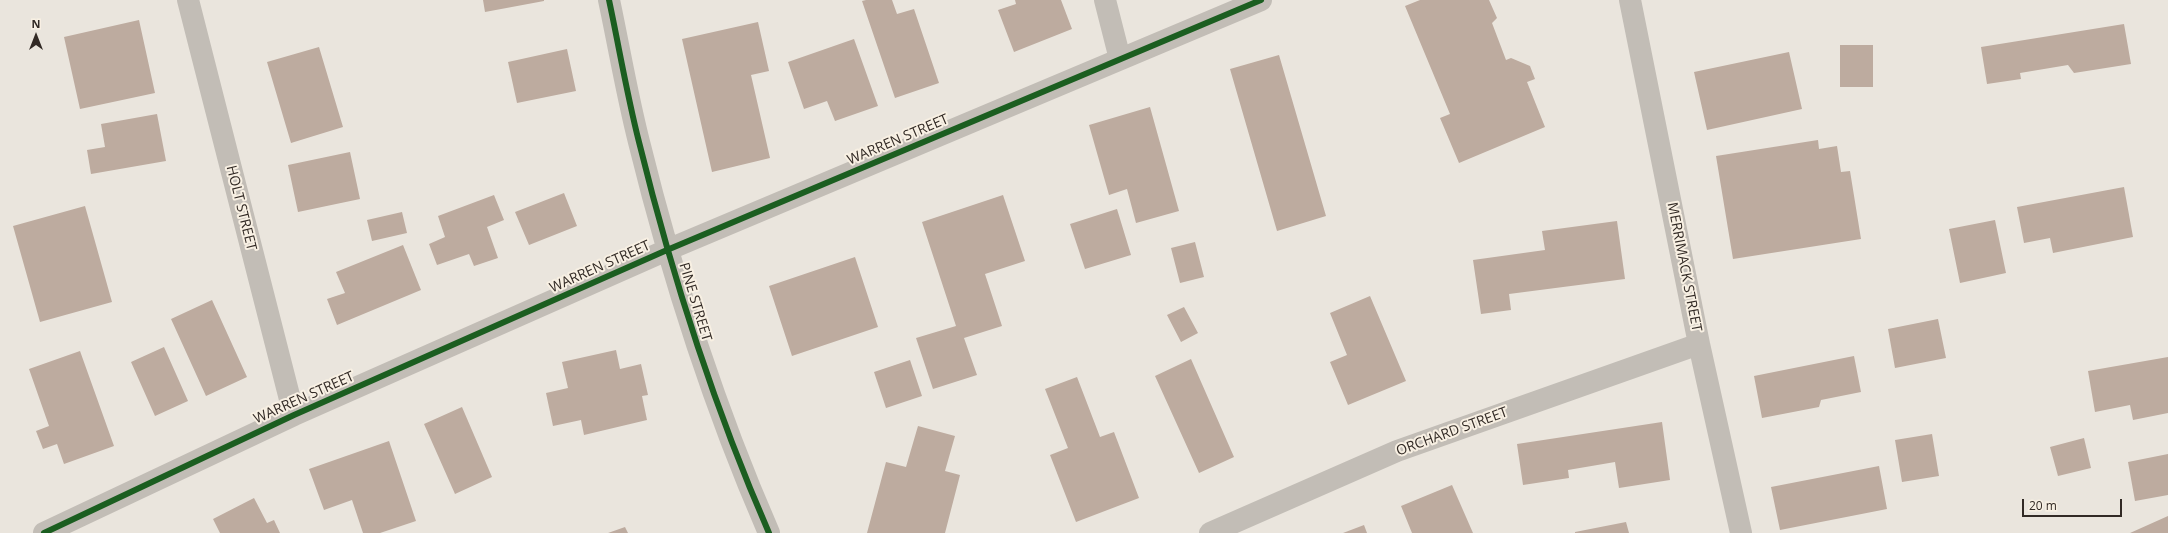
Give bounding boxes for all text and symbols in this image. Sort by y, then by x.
north arrow [16,16,56,56]
text: N [32,16,40,31]
street label: WARREN STREET [845,111,951,169]
street label: HOLT STREET [222,164,260,252]
street label: MERRIMACK STREET [1663,201,1705,333]
street label: WARREN STREET [547,237,653,297]
street label: PINE STREET [675,261,715,343]
street label: WARREN STREET [251,368,357,428]
street label: ORCHARD STREET [1394,404,1510,460]
scale bar [2024,491,2124,517]
text: 20 m [2029,497,2057,514]

